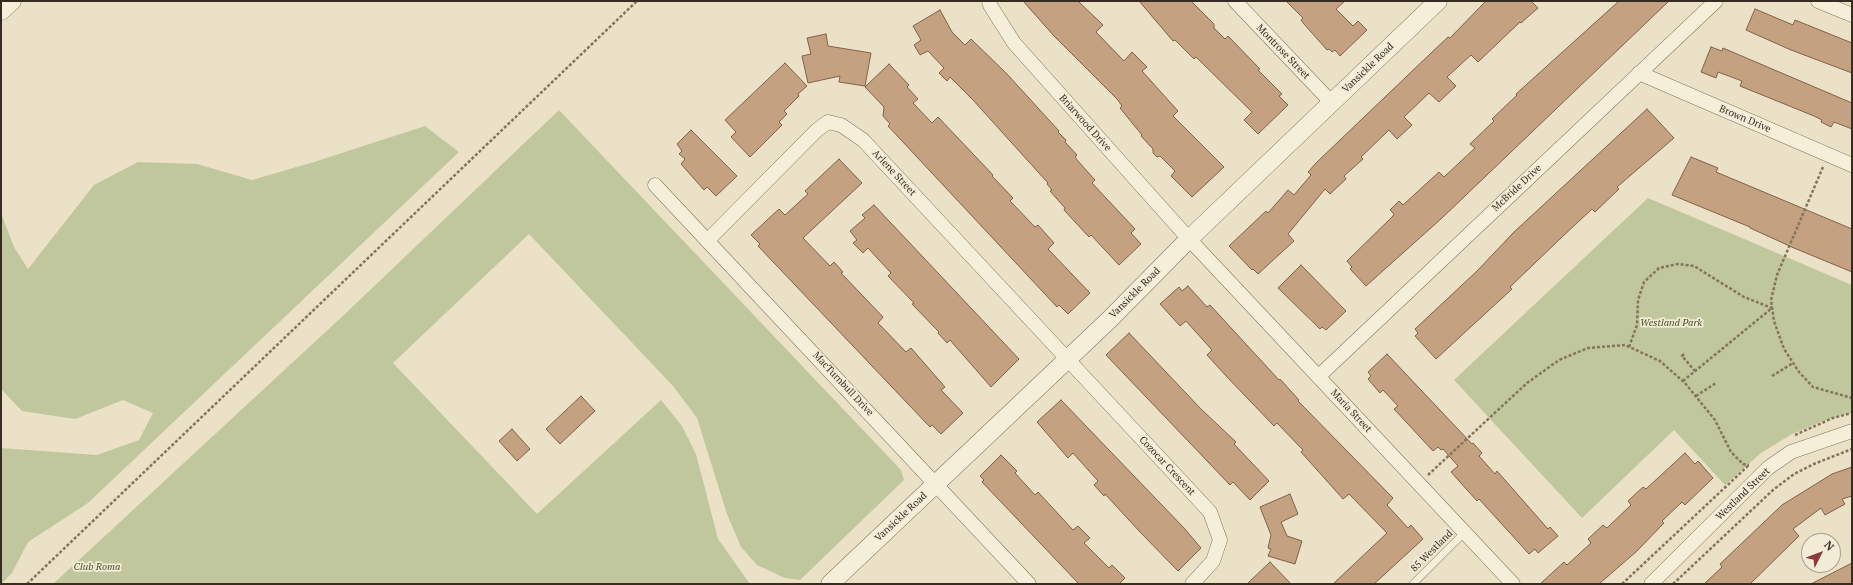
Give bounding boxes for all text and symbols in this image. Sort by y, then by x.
street label: Montrose Street [1254,22,1312,82]
street label: Vansickle Road [1340,40,1396,96]
street label: Briarwood Drive [1056,92,1114,154]
street label: Brown Drive [1717,103,1773,135]
street label: Arlene Street [870,147,918,199]
street label: McBride Drive [1490,162,1544,214]
street label: Vansickle Road [1107,265,1163,321]
park label: Westland Park [1640,317,1702,329]
street label: MacTurnbull Drive [810,349,876,419]
street label: Maria Street [1328,387,1374,435]
street label: Cozocar Crescent [1136,434,1198,498]
street label: Westland Street [1714,465,1772,523]
street label: Vansickle Road [872,490,930,544]
street label: 85 Westland [1409,528,1455,574]
north arrow [1801,533,1841,573]
text: N [1821,538,1837,553]
park label: Club Roma [74,561,120,573]

